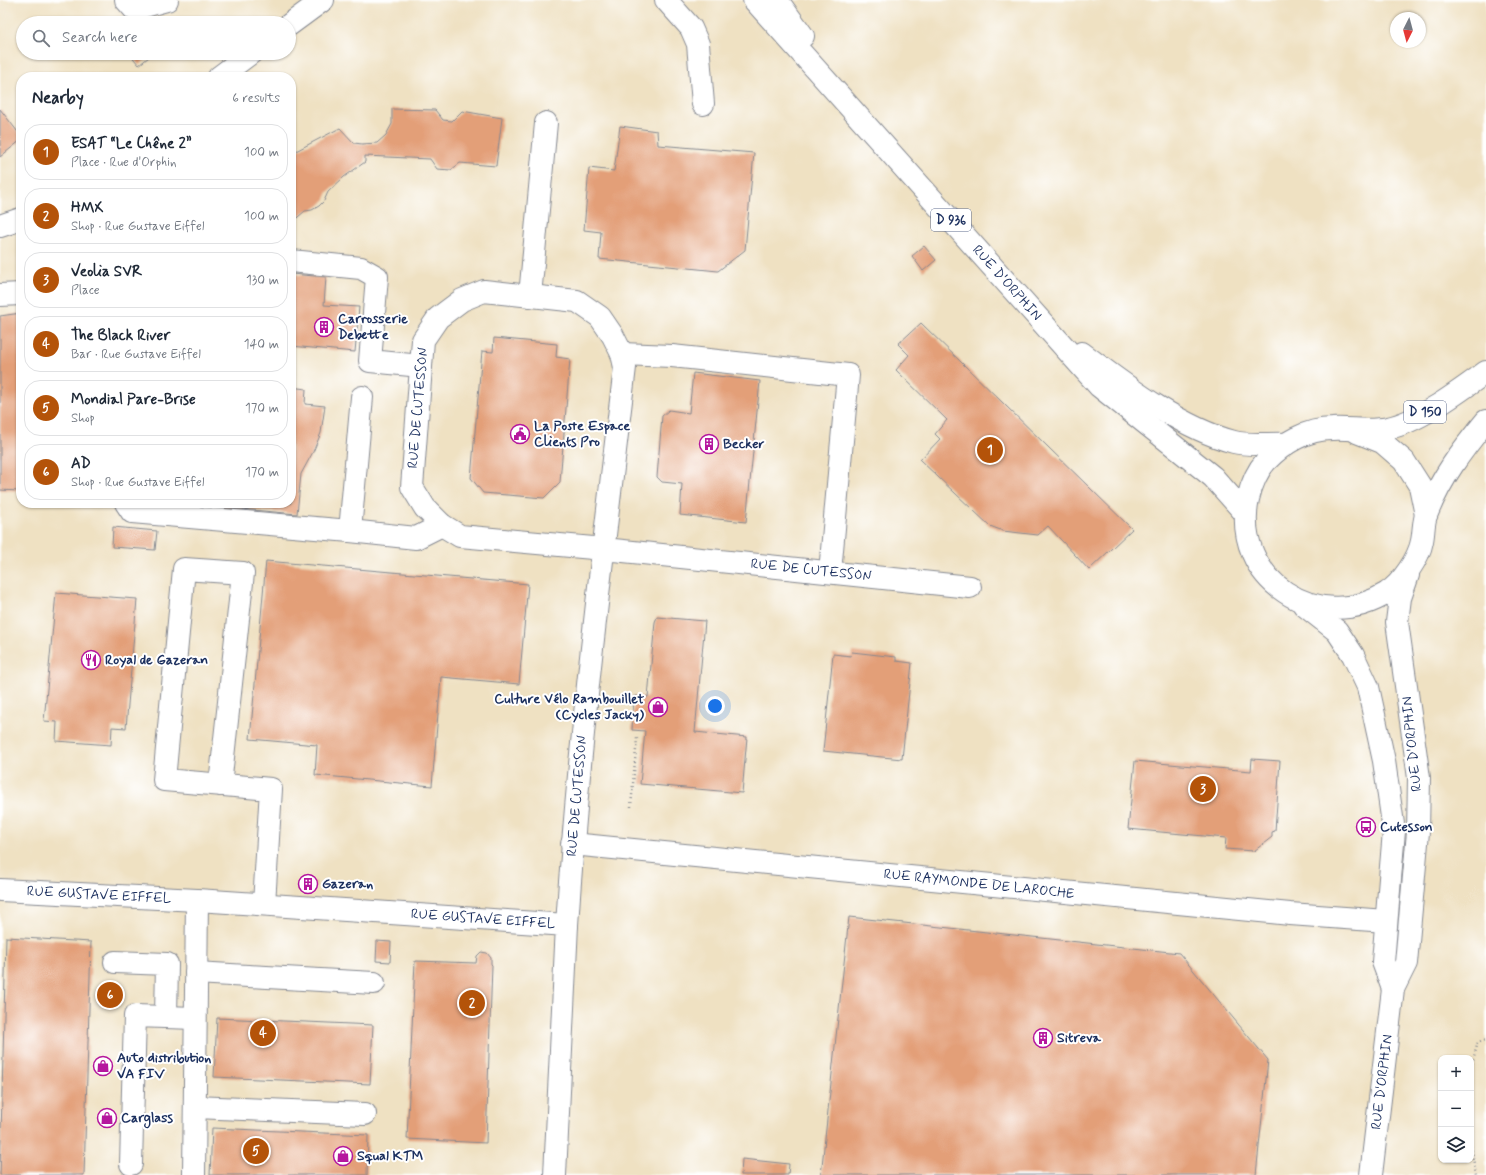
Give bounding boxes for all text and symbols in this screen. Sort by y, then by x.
north arrow [1390,12,1426,48]
search box [16,16,296,60]
icon: search [30,27,52,49]
text: Search here [62,28,138,48]
text: Nearby [32,87,84,109]
text: 6 results [232,90,280,107]
text: ESAT “Le Chêne 2” [71,134,192,154]
text: 1 [43,144,49,161]
text: 100 m [244,144,279,161]
text: Place · Rue d'Orphin [71,154,177,171]
text: HMX [71,198,104,218]
text: 2 [43,208,49,225]
text: 100 m [244,208,279,225]
road number: D 936 [931,209,971,231]
text: Shop · Rue Gustave Eiffel [71,218,204,235]
street label: RUE D'ORPHIN [968,241,1046,325]
text: Veolia SVR [71,262,142,282]
text: 3 [43,272,49,289]
text: 130 m [246,272,279,289]
text: Place [71,282,100,299]
place label: Carrosserie Debette [338,310,408,344]
building icon: Carrosserie Debette [313,316,335,338]
text: The Black River [71,326,170,346]
text: 4 [42,336,50,353]
text: 140 m [244,336,279,353]
text: Bar · Rue Gustave Eiffel [71,346,201,363]
street label: RUE DE CUTESSON [404,347,432,469]
text: Mondial Pare-Brise [71,390,196,410]
text: 5 [42,400,50,417]
text: 170 m [245,400,279,417]
road number: D 150 [1404,401,1446,423]
text: Shop [71,410,95,427]
place label: La Poste Espace Clients Pro [534,417,630,451]
public building icon: La Poste Espace Clients Pro [509,423,531,445]
building icon: Becker [698,433,720,455]
place label: Becker [723,435,764,453]
pin: 1 [977,435,1003,465]
text: AD [71,454,91,474]
text: 6 [43,464,49,481]
text: 170 m [245,464,279,481]
text: Shop · Rue Gustave Eiffel [71,474,204,491]
street label: RUE DE CUTESSON [750,555,872,585]
restaurant icon: Royal de Gazeran [80,649,102,671]
place label: Royal de Gazeran [105,651,208,669]
place label: Culture Vélo Rambouillet (Cycles Jacky) [494,690,644,724]
street label: RUE D'ORPHIN [1398,695,1426,793]
shop icon: Culture Vélo Rambouillet (Cycles Jacky) [647,696,669,718]
your location [705,696,725,716]
street label: RUE DE CUTESSON [563,735,591,857]
pin: 3 [1190,774,1216,804]
bus stop icon: Cutesson [1355,816,1377,838]
place label: Cutesson [1380,818,1433,836]
street label: RUE RAYMONDE DE LAROCHE [883,865,1075,903]
building icon: Gazeran [297,873,319,895]
place label: Gazeran [322,875,373,893]
street label: RUE GUSTAVE EIFFEL [26,882,172,908]
street label: RUE GUSTAVE EIFFEL [410,905,556,933]
pin: 6 [97,980,123,1010]
pin: 2 [459,988,485,1018]
pin: 4 [250,1018,276,1048]
building icon: Sitreva [1032,1027,1054,1049]
place label: Sitreva [1057,1029,1101,1047]
street label: RUE D'ORPHIN [1367,1033,1397,1131]
place label: Auto distribution VA FIV [117,1049,211,1083]
shop icon: Auto distribution VA FIV [92,1055,114,1077]
map controls [1438,1055,1474,1163]
button: + [1438,1055,1474,1091]
button: − [1438,1091,1474,1127]
shop icon: Carglass [96,1107,118,1129]
place label: Carglass [121,1109,173,1129]
button: layers [1438,1127,1474,1163]
pin: 5 [243,1136,269,1166]
shop icon: Squal KTM [332,1145,354,1167]
place label: Squal KTM [357,1147,423,1165]

